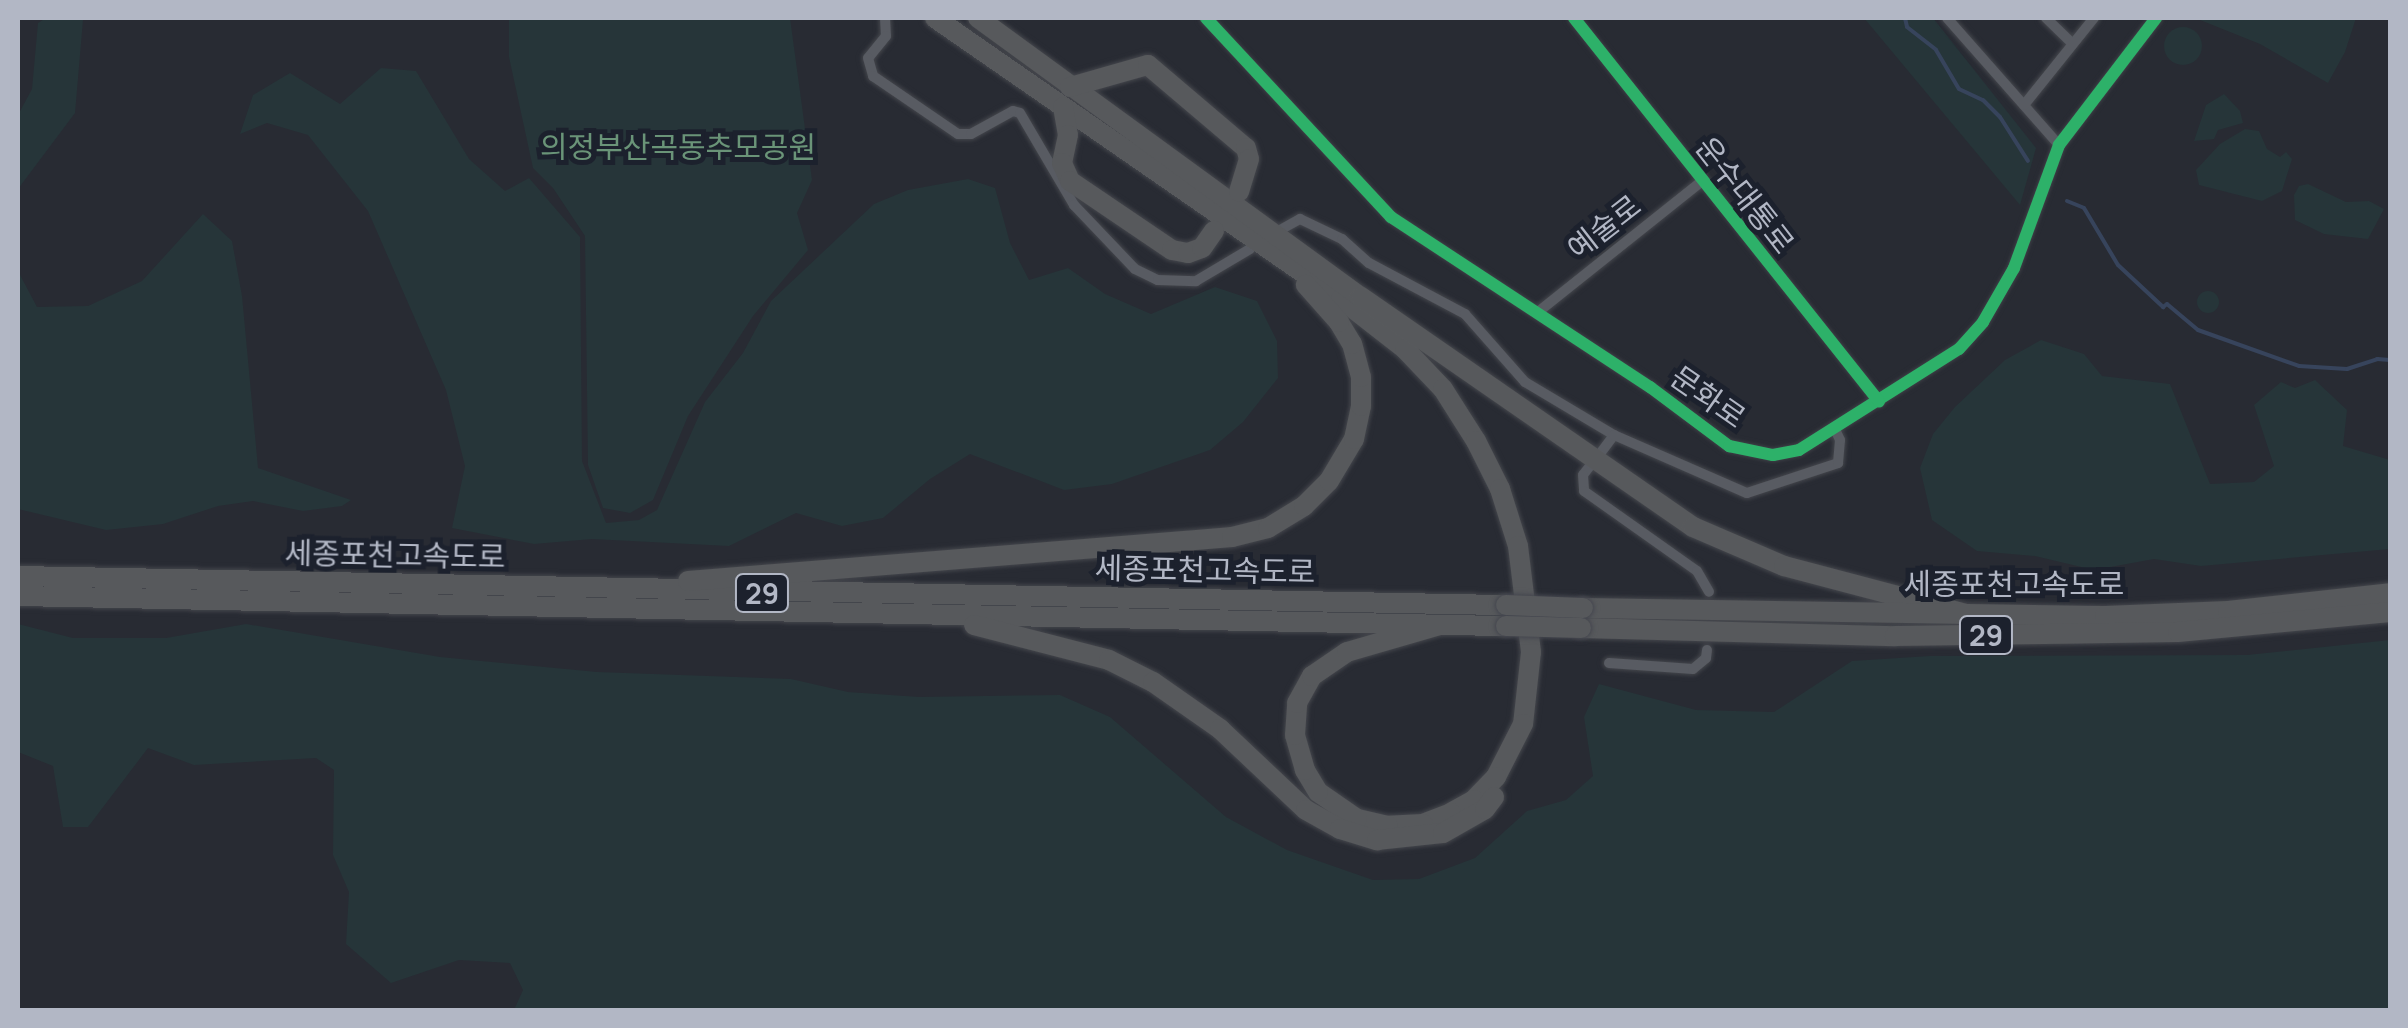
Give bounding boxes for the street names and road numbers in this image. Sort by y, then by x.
street label: 운수대통로 [1688,130,1802,260]
street label: 예술로 [1560,187,1648,267]
street label: 문화로 [1664,359,1752,435]
street label: 세종포천고속도로 [284,535,506,575]
street label: 세종포천고속도로 [1094,550,1316,590]
street label: 세종포천고속도로 [1904,566,2124,602]
road number: 29 [734,570,790,616]
road number: 29 [1958,612,2014,658]

